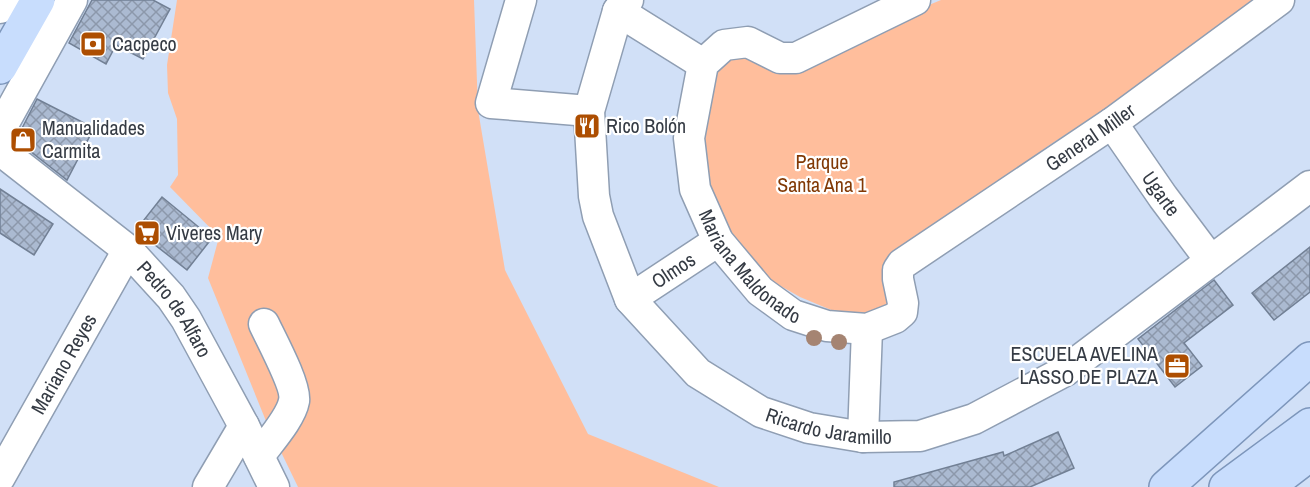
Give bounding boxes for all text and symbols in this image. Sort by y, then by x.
bank icon: Cacpeco [78,29,108,59]
place label: Cacpeco [112,30,177,57]
street label: General Miller [1040,96,1141,177]
restaurant icon: Rico Bolón [572,111,602,141]
place label: Rico Bolón [606,112,686,139]
place label: Manualidades Carmita [42,114,145,164]
shop icon: Manualidades Carmita [8,125,38,155]
park label: Parque Santa Ana 1 [777,148,867,198]
street label: Ugarte [1136,166,1187,221]
street label: Mariana Maldonado [693,205,804,329]
supermarket icon: Viveres Mary [132,218,162,248]
place label: Viveres Mary [166,219,263,246]
street label: Olmos [646,246,700,294]
street label: Pedro de Alfaro [131,255,218,362]
street label: Mariano Reyes [24,308,103,419]
place label: ESCUELA AVELINA LASSO DE PLAZA [1011,340,1158,390]
office icon: ESCUELA AVELINA LASSO DE PLAZA [1162,351,1192,381]
street label: Ricardo Jaramillo [762,400,892,450]

